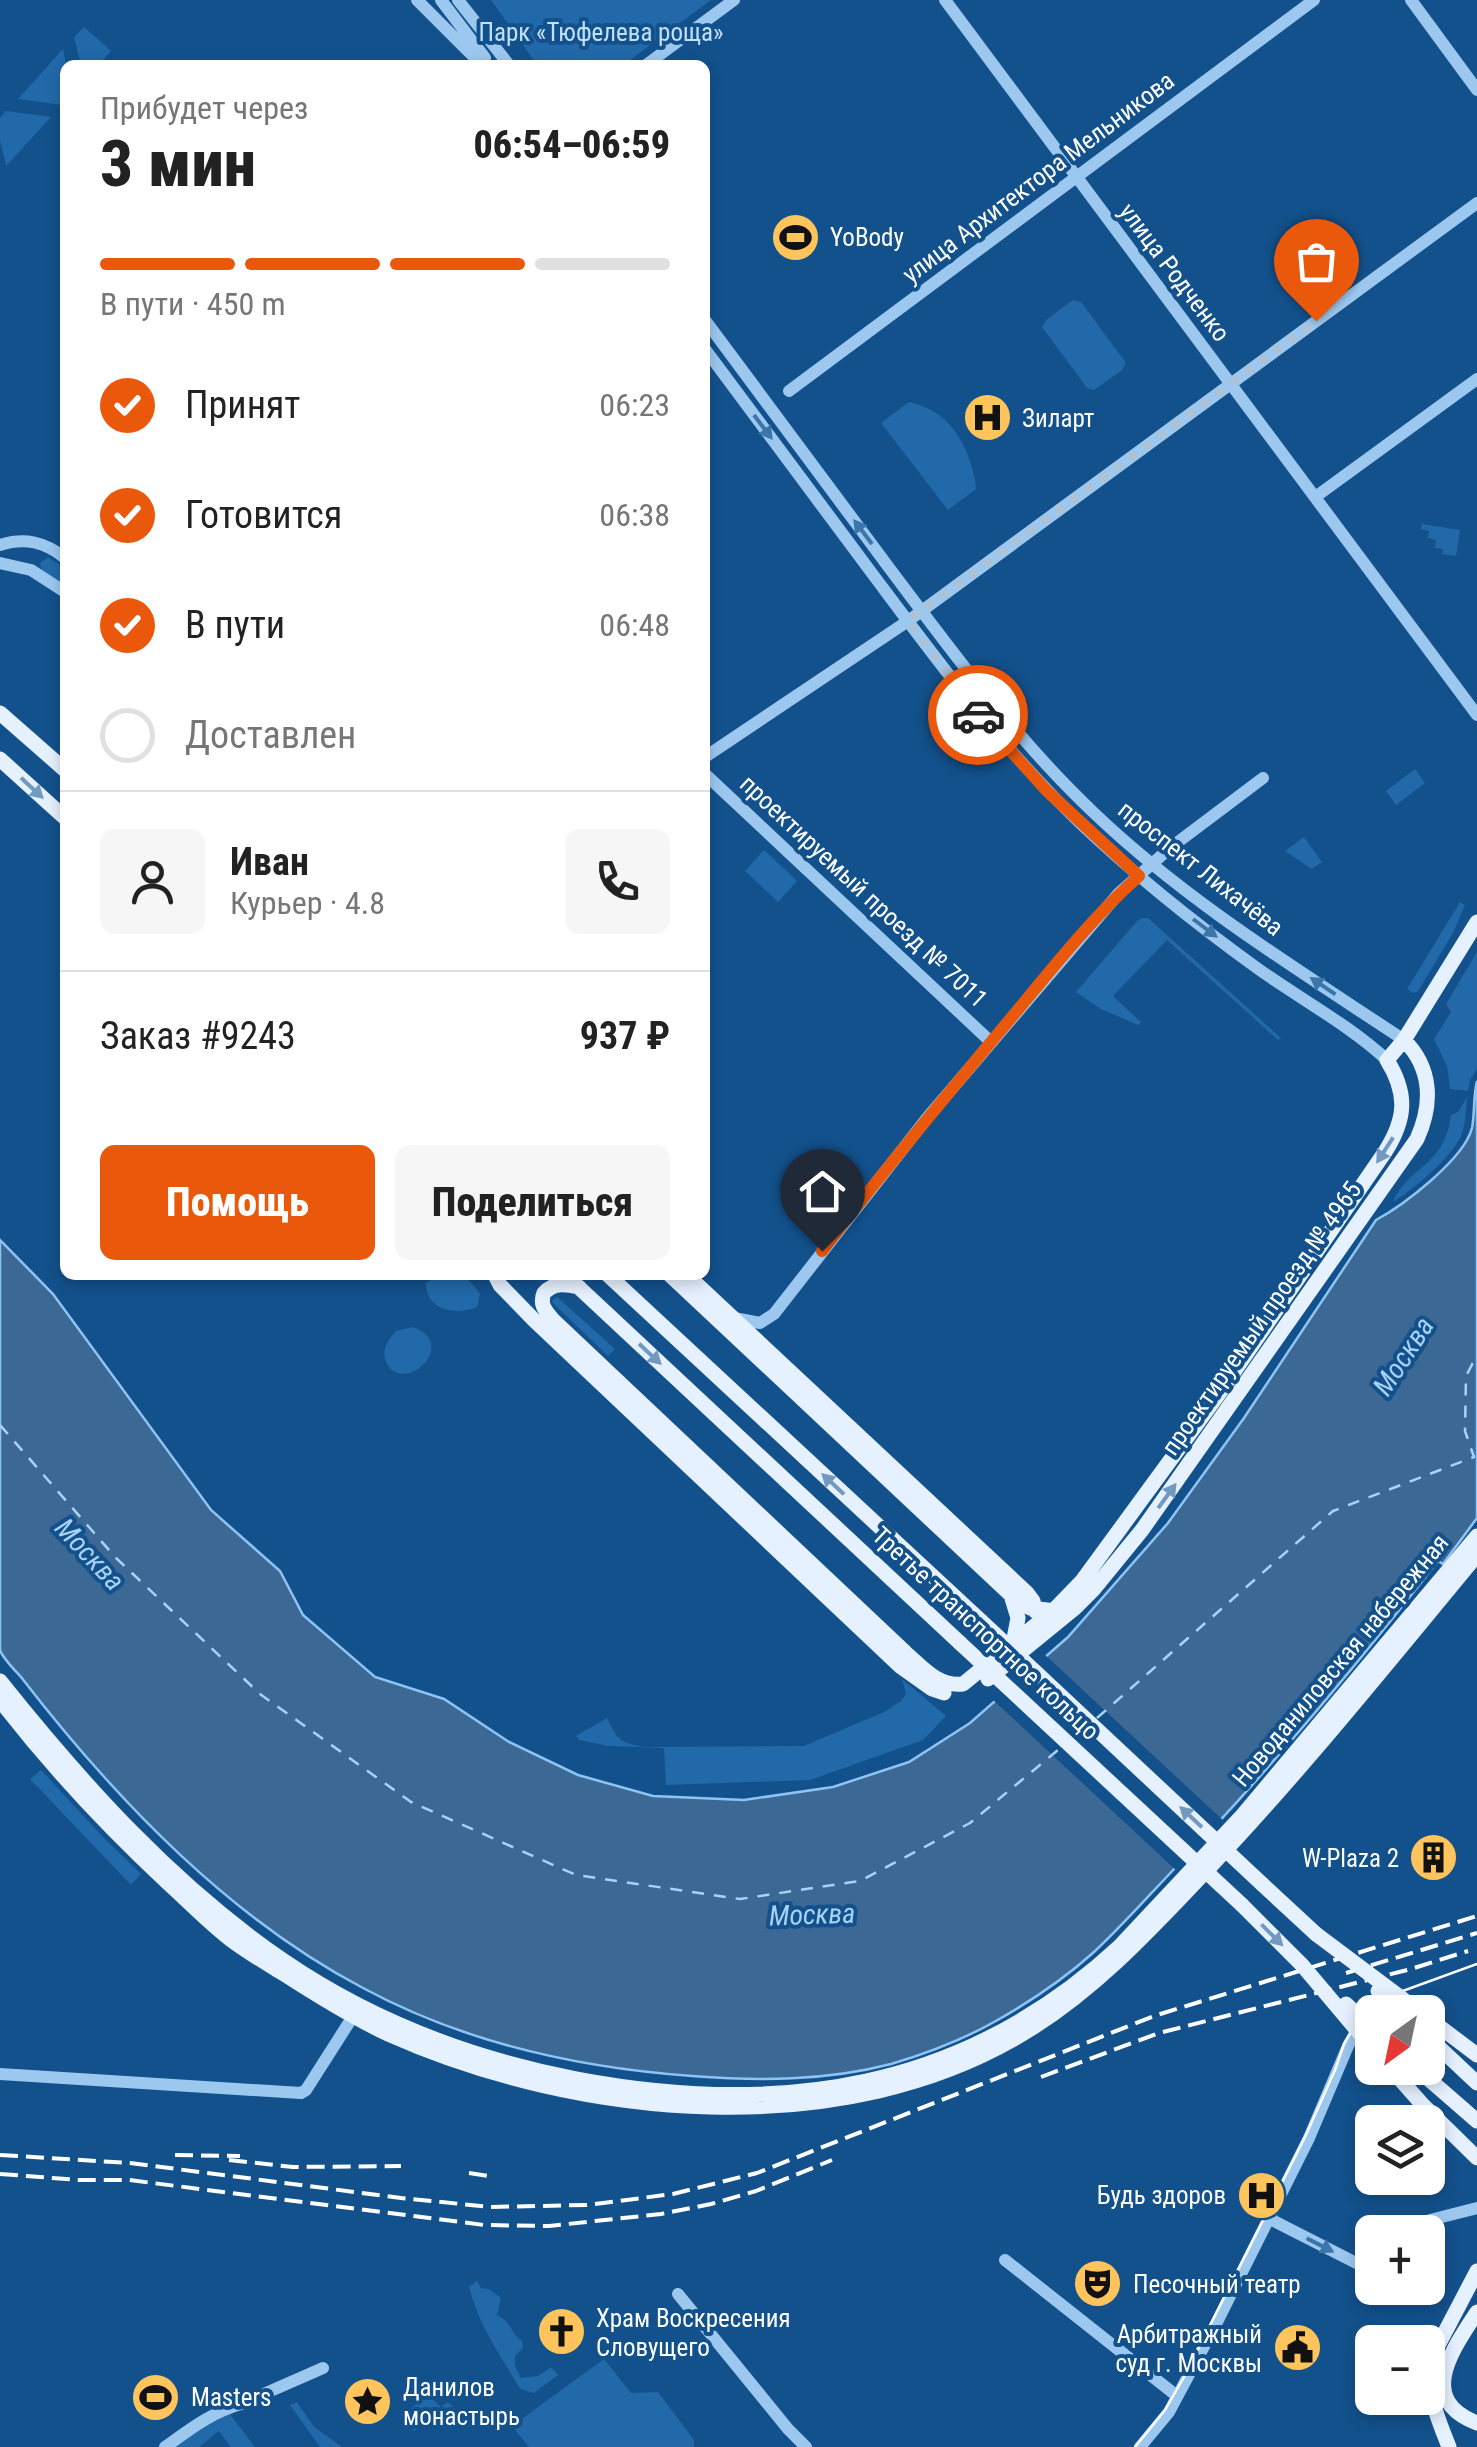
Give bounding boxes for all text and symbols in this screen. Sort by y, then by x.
park label: Парк «Тюфелева роща» [479,18,723,47]
street label: улица Архитектора Мельникова [897,66,1180,289]
text: Прибудет через [100,89,308,127]
text: 06:54–06:59 [473,123,670,167]
text: 3 мин [100,126,256,202]
street label: улица Родченко [1113,197,1236,347]
sports icon: YoBody [769,211,821,263]
pin [1274,219,1359,322]
place label: YoBody [830,223,904,252]
icon: bag [1289,234,1344,289]
text: В пути · 450 m [100,285,286,323]
icon: check [100,378,155,433]
text: Принят [185,383,301,427]
text: 06:23 [599,386,670,424]
hospital icon: Зиларт [961,392,1013,444]
place label: Зиларт [1022,404,1094,433]
one-way arrow [753,414,773,440]
icon: check [100,488,155,543]
text: Готовится [185,493,342,537]
text: 06:38 [599,496,670,534]
one-way arrow [853,519,873,545]
icon: check [100,598,155,653]
text: В пути [185,603,285,647]
text: 06:48 [599,606,670,644]
courier [928,665,1028,765]
icon: car [951,688,1006,743]
text: Доставлен [185,713,356,757]
street label: проектируемый проезд № 7011 [734,769,993,1014]
one-way arrow [20,777,44,800]
street label: проспект Лихачёва [1112,795,1289,942]
button: person [100,829,205,934]
button: phone [565,829,670,934]
text: Иван [230,840,309,884]
text: Курьер · 4.8 [230,884,385,922]
one-way arrow [1192,917,1218,938]
one-way arrow [1309,977,1336,995]
text: Заказ #9243 [100,1014,296,1058]
text: 937 ₽ [580,1014,670,1058]
one-way arrow [1377,1136,1395,1164]
button: Помощь [100,1145,375,1260]
button: Поделиться [395,1145,670,1260]
pin [780,1149,865,1252]
icon: home [795,1164,850,1219]
street label: проектируемый проезд № 4965 [1156,1176,1367,1461]
water label: Москва [1366,1311,1441,1402]
one-way arrow [638,1342,662,1365]
one-way arrow [821,1472,845,1495]
one-way arrow [1156,1483,1176,1510]
water label: Москва [48,1511,131,1597]
street label: Третье транспортное кольцо [866,1521,1105,1746]
street label: Новоданиловская набережная [1226,1528,1454,1792]
one-way arrow [1179,1806,1203,1829]
building icon: W-Plaza 2 [1408,1832,1460,1884]
place label: W-Plaza 2 [1302,1844,1399,1873]
water label: Москва [768,1897,856,1932]
one-way arrow [1259,1923,1283,1946]
north arrow [1355,1995,1445,2085]
map controls [1355,1995,1445,2415]
button: layers [1355,2105,1445,2195]
hospital icon: Будь здоров [1235,2169,1287,2221]
place label: Будь здоров [1097,2181,1226,2210]
button: + [1355,2215,1445,2305]
one-way arrow [1306,2236,1335,2253]
theatre icon: Песочный театр [1072,2258,1124,2310]
place label: Песочный театр [1133,2270,1301,2299]
place label: Храм Воскресения Словущего [596,2304,791,2362]
church icon: Храм Воскресения Словущего [535,2306,587,2358]
place label: Арбитражный суд г. Москвы [1115,2320,1262,2378]
public building icon: Арбитражный суд г. Москвы [1271,2322,1323,2374]
button: − [1355,2325,1445,2415]
sports icon: Masters [130,2371,182,2423]
place label: Данилов монастырь [403,2373,520,2431]
place icon: Данилов монастырь [342,2375,394,2427]
place label: Masters [191,2383,271,2412]

